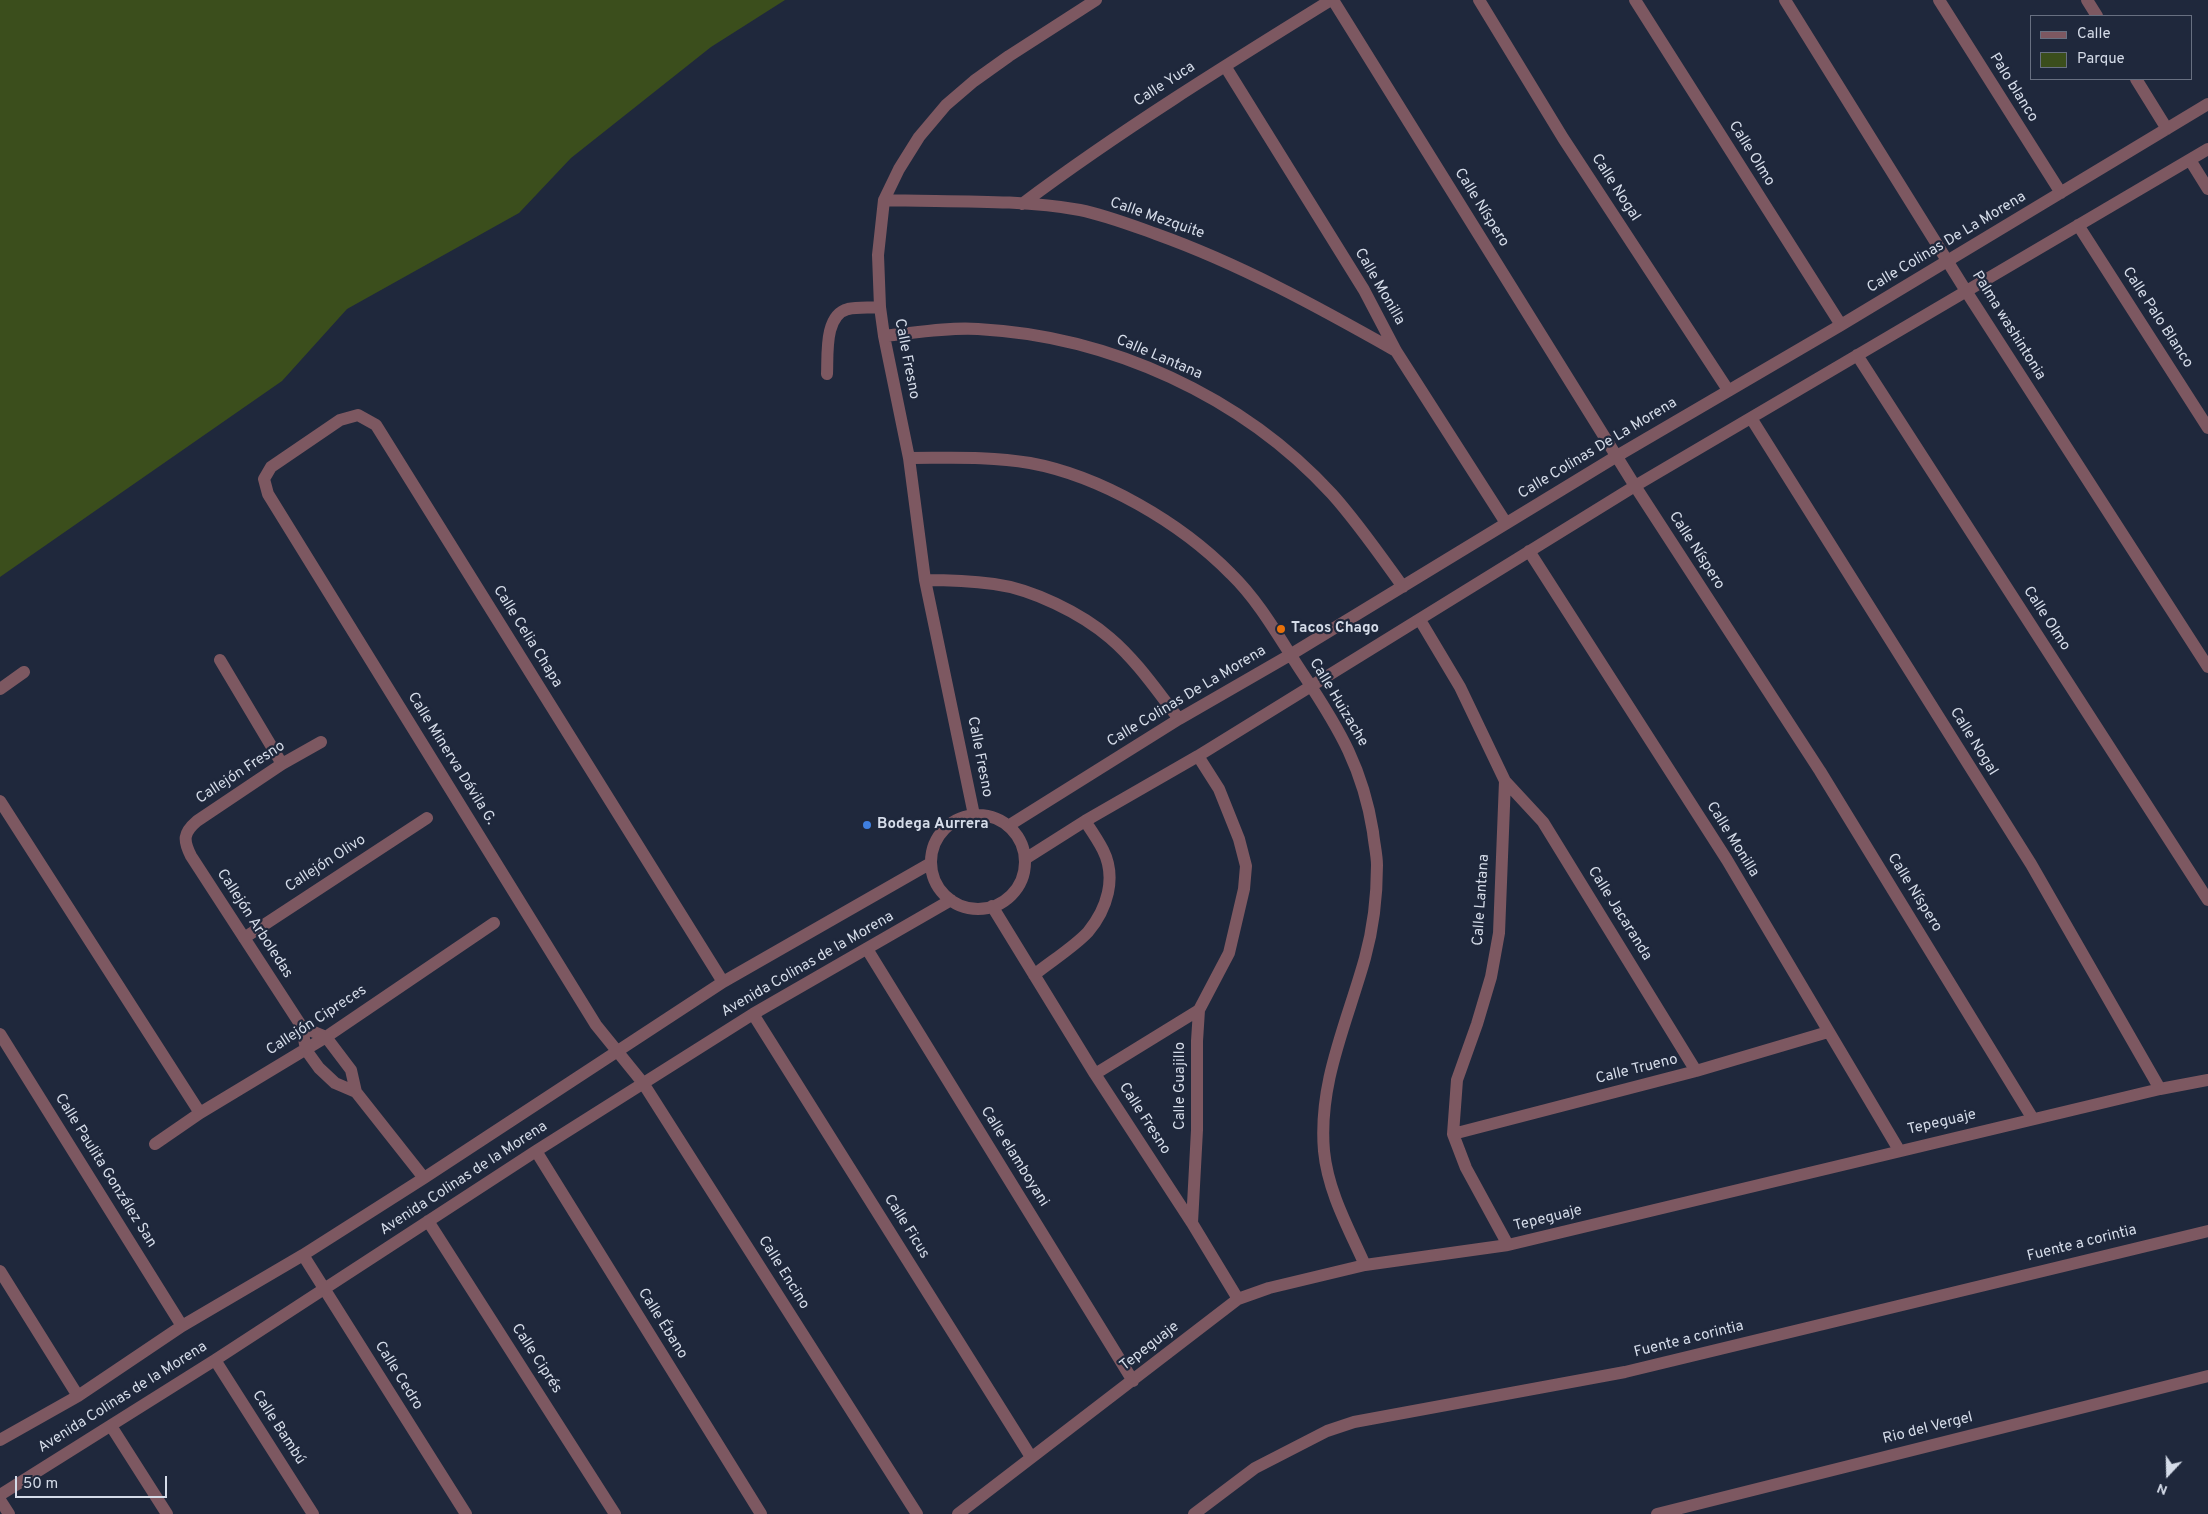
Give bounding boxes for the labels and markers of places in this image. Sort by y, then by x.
place label: Tacos Chago [1291,620,1379,638]
marker: Tacos Chago [1275,623,1287,635]
place label: Bodega Aurrera [877,816,989,834]
marker: Bodega Aurrera [861,819,873,831]

